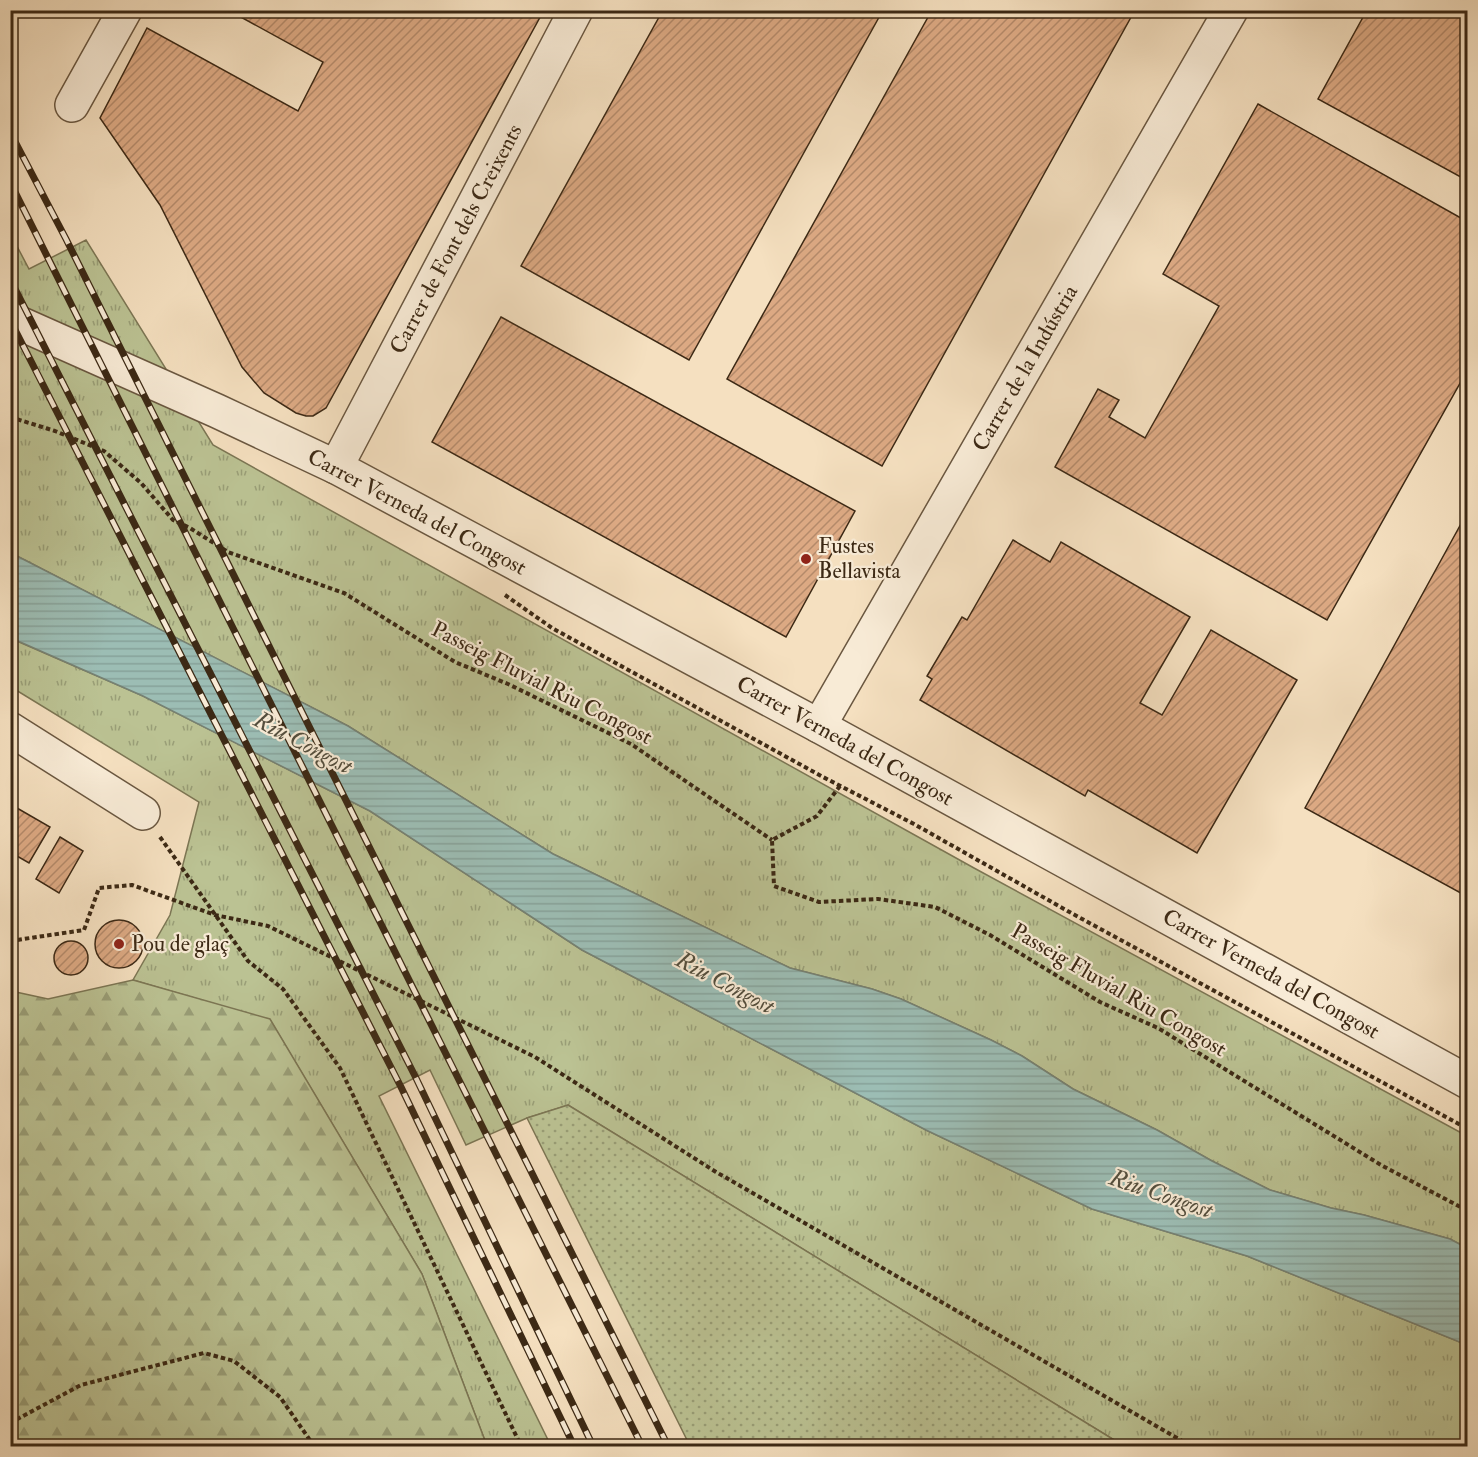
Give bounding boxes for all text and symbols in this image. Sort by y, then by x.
street label: Carrer de Font dels Creixents [383,119,529,359]
street label: Carrer de la Indústria [966,279,1084,456]
street label: Carrer Verneda del Congost [303,442,531,582]
place label: Fustes Bellavista [818,532,902,585]
marker: Fustes Bellavista [799,552,813,566]
street label: Passeig Fluvial Riu Congost [427,615,657,751]
street label: Carrer Verneda del Congost [731,670,959,812]
water label: Riu Congost [248,704,359,782]
street label: Carrer Verneda del Congost [1157,903,1385,1045]
street label: Passeig Fluvial Riu Congost [1006,917,1232,1063]
place label: Pou de glaç [131,930,229,958]
marker: Pou de glaç [112,937,126,951]
water label: Riu Congost [670,944,781,1022]
water label: Riu Congost [1104,1162,1218,1226]

